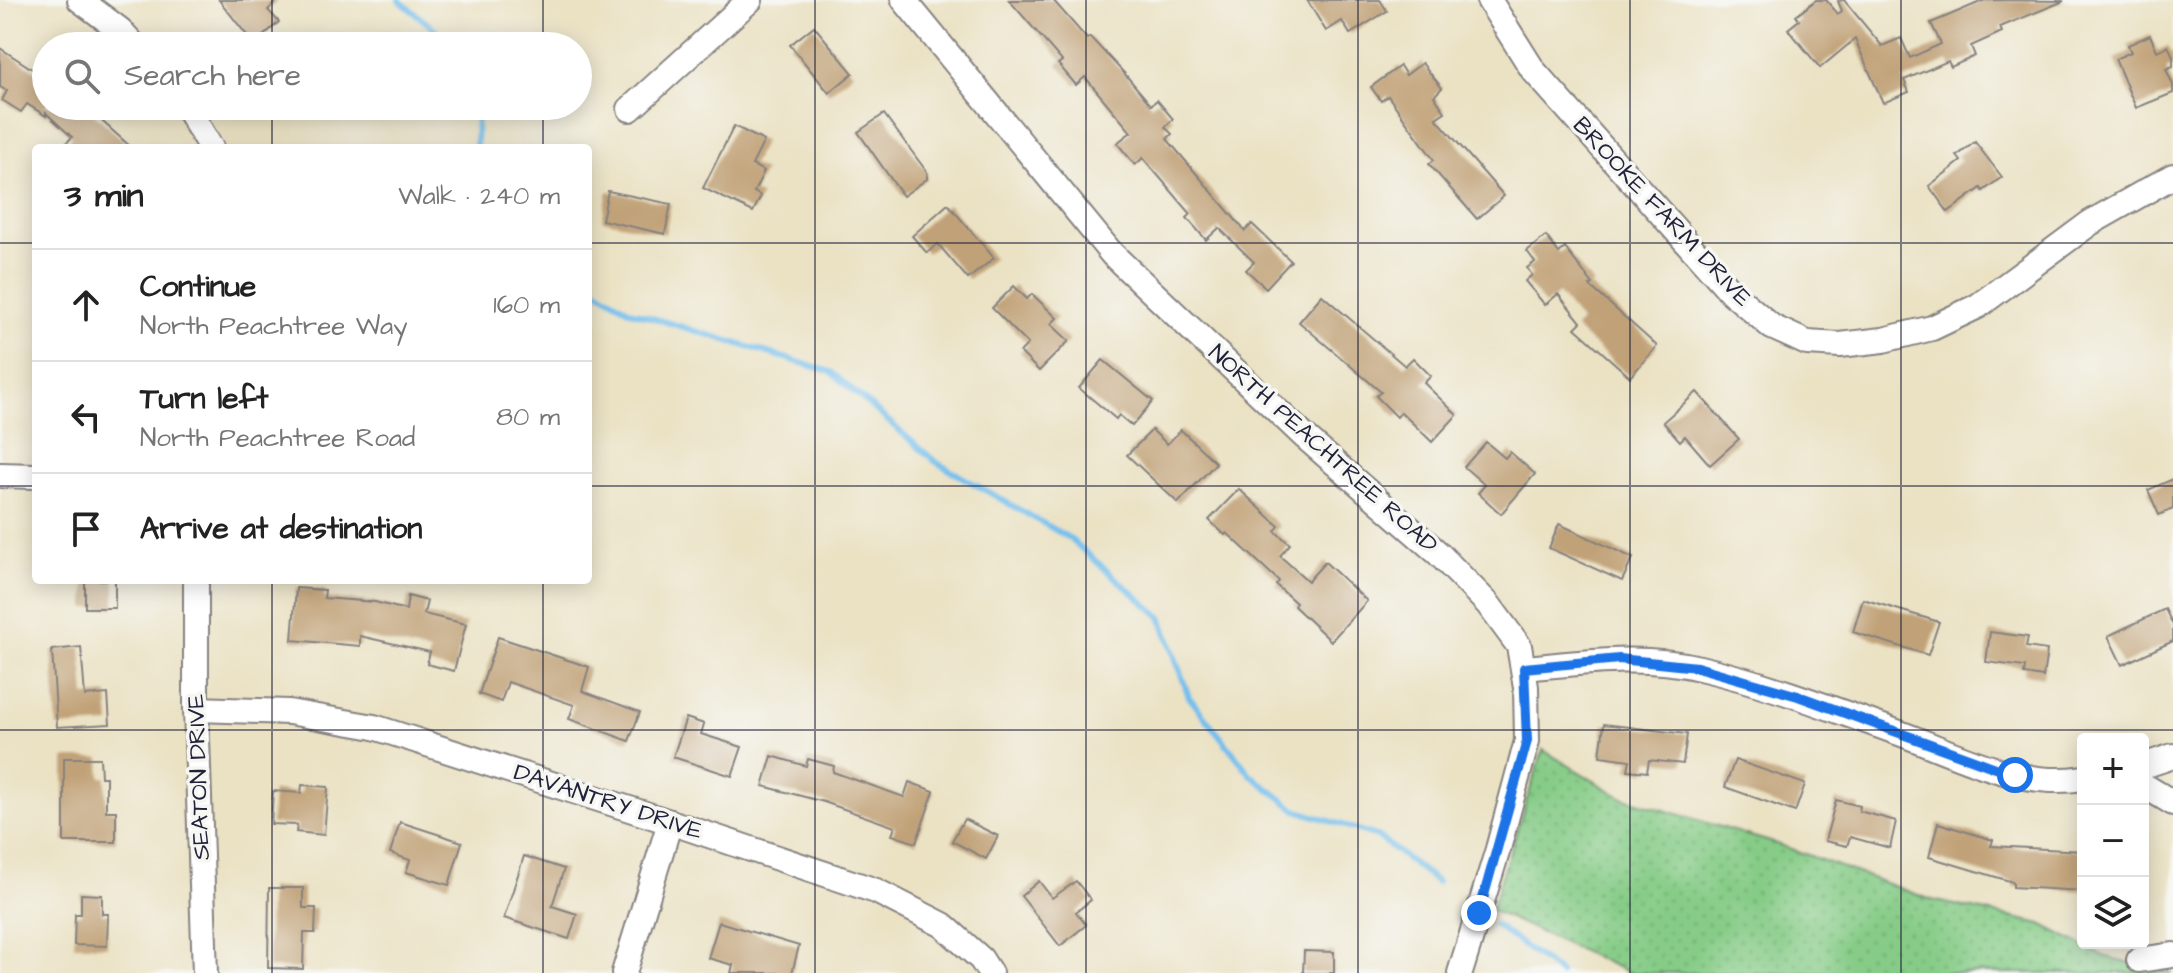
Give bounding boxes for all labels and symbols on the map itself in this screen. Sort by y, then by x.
street label: BROOKE FARM DRIVE [1565,109,1759,315]
street label: NORTH PEACHTREE ROAD [1201,337,1445,561]
street label: SEATON DRIVE [179,693,219,861]
street label: DAVANTRY DRIVE [509,755,707,849]
route start [1997,757,2033,793]
route end [1461,895,1497,931]

